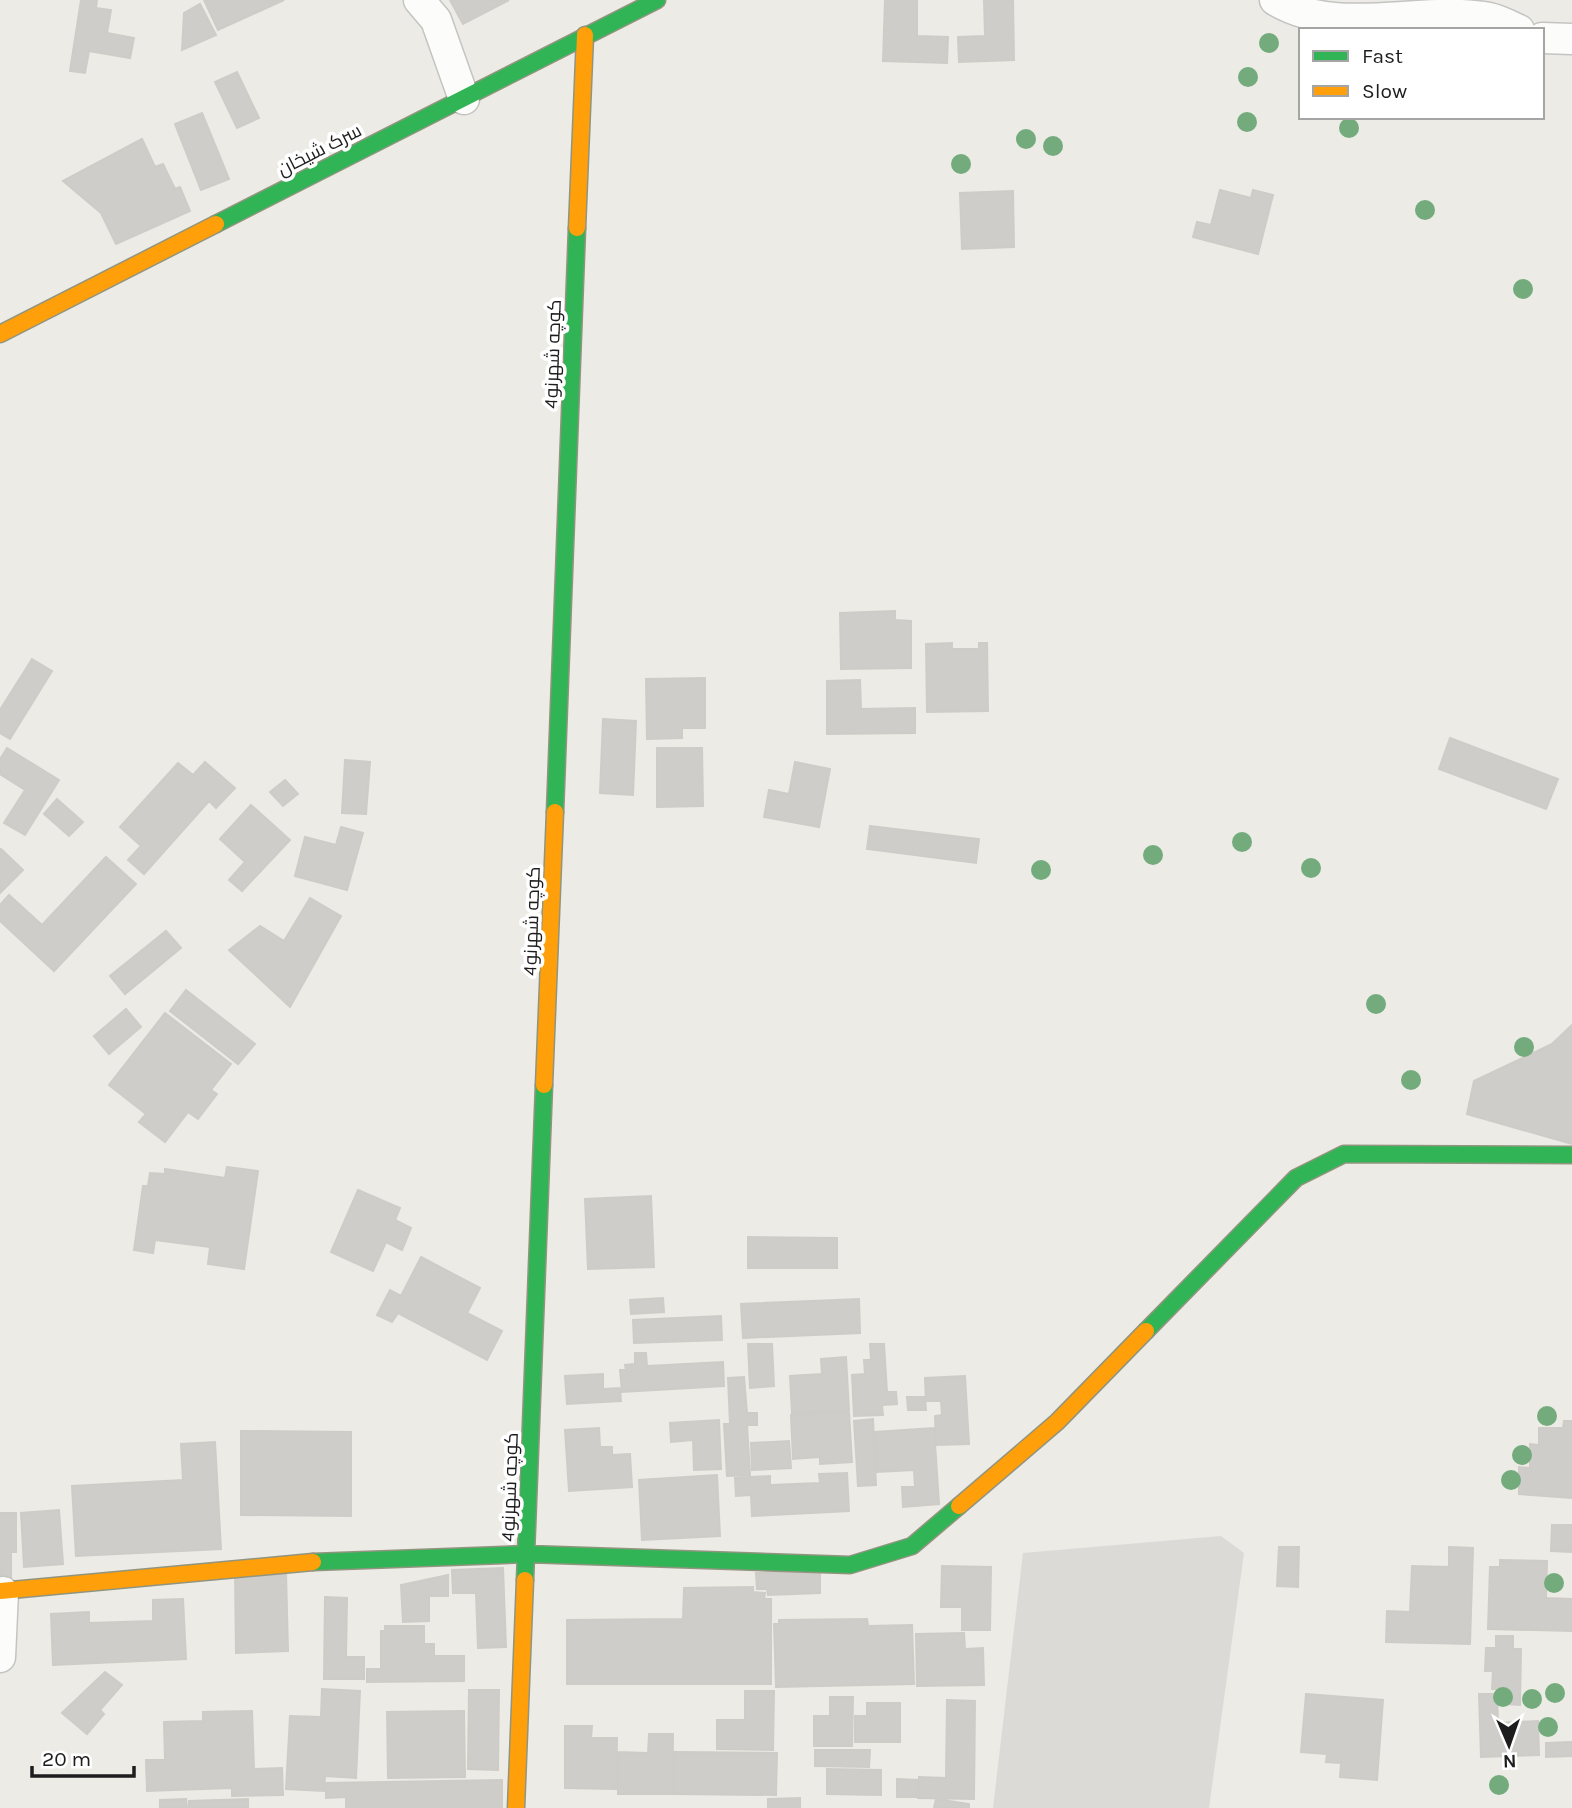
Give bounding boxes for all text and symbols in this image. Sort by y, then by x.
legend [1299,28,1544,119]
text: Fast [1362,44,1403,68]
text: Slow [1362,79,1407,103]
street label: سرک شیخان [274,119,365,180]
street label: کوچه شهرنو4 [540,299,567,409]
street label: کوچه شهرنو4 [519,866,546,976]
street label: کوچه شهرنو4 [497,1432,524,1542]
north arrow [1474,1710,1544,1780]
scale bar [32,1734,133,1778]
text: 20 m [42,1747,91,1771]
text: N [1502,1750,1517,1772]

